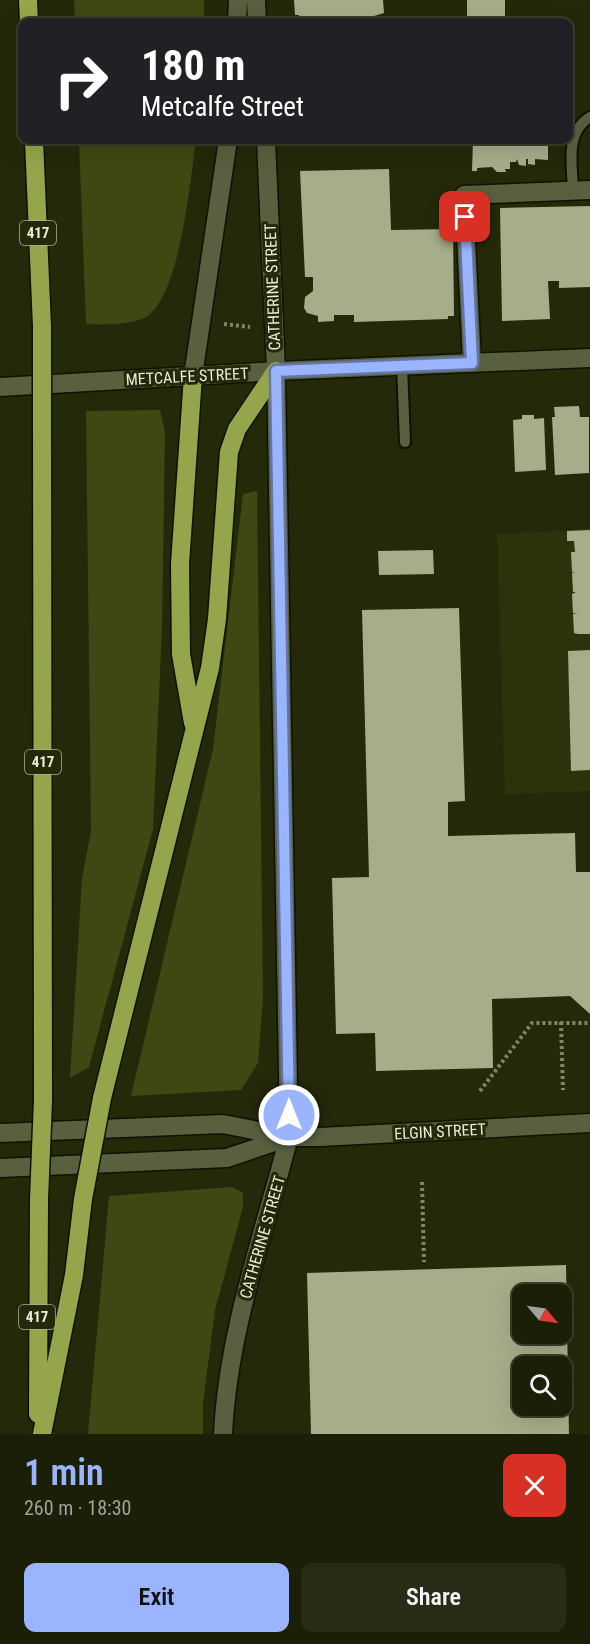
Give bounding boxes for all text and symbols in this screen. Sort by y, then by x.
text: 180 m [141,41,246,90]
icon: right [42,42,120,120]
text: Metcalfe Street [141,91,304,123]
pin [439,191,490,242]
icon: arrive [448,200,481,233]
road number: 417 [20,221,56,245]
street label: CATHERINE STREET [261,223,284,351]
street label: METCALFE STREET [125,364,249,389]
road number: 417 [25,750,61,774]
position arrow [257,1083,321,1147]
street label: ELGIN STREET [394,1120,486,1143]
street label: CATHERINE STREET [236,1173,289,1301]
north arrow [512,1284,572,1344]
map controls [512,1284,572,1416]
road number: 417 [19,1305,55,1329]
button: search [512,1356,572,1416]
text: 1 min [24,1452,104,1494]
button: close [503,1454,566,1517]
text: 260 m · 18:30 [24,1496,131,1520]
button: Exit [24,1563,289,1632]
button: Share [301,1563,566,1632]

